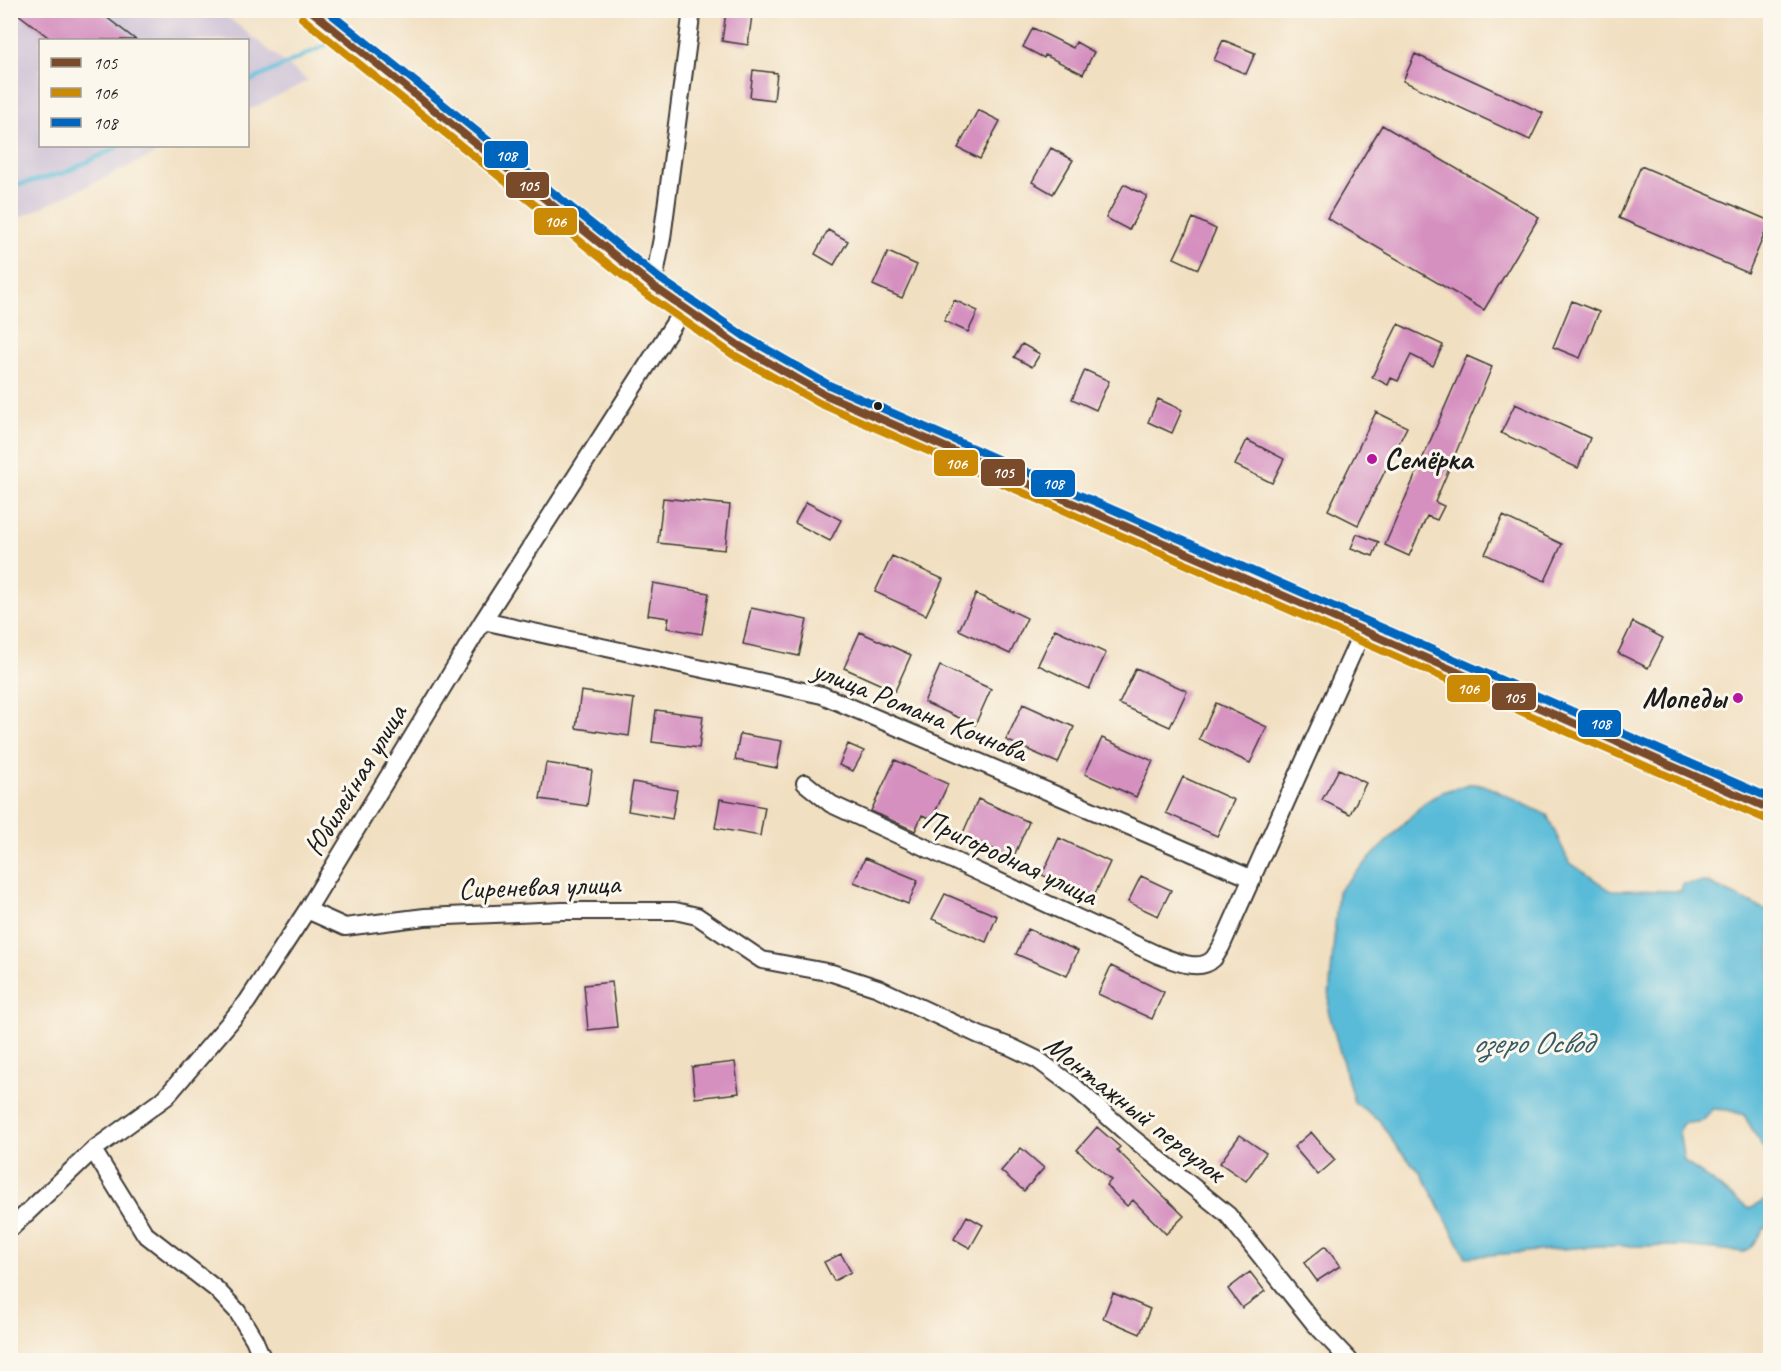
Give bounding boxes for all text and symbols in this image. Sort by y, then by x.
legend [39,39,249,147]
text: 105 [93,52,118,74]
text: 106 [93,82,118,104]
text: 108 [93,112,119,134]
line badge: 108 [483,140,529,169]
text: 108 [495,146,519,166]
line badge: 105 [505,171,550,199]
text: 105 [517,176,541,196]
line badge: 106 [533,207,578,236]
text: 106 [544,212,567,232]
unlabelled marker [872,400,884,412]
place label: Семёрка [1384,440,1475,478]
line badge: 106 [933,449,979,477]
marker: Семёрка [1365,452,1379,466]
text: 106 [945,454,968,474]
line badge: 105 [980,458,1026,487]
text: 105 [992,463,1016,483]
line badge: 108 [1030,469,1076,498]
text: 108 [1042,474,1066,494]
street label: улица Романа Кочнова [805,649,1035,771]
line badge: 106 [1446,674,1491,703]
text: 106 [1457,679,1480,699]
place label: Мопеды [1642,679,1728,717]
line badge: 105 [1491,682,1537,711]
text: 105 [1503,688,1527,708]
marker: Мопеды [1731,691,1745,705]
street label: Юбилейная улица [295,696,416,863]
line badge: 108 [1577,709,1622,738]
text: 108 [1589,714,1613,734]
street label: Пригородная улица [916,800,1105,915]
street label: Сиреневая улица [457,864,622,908]
water label: озеро Освод [1472,1022,1598,1063]
street label: Монтажный переулок [1037,1025,1236,1192]

